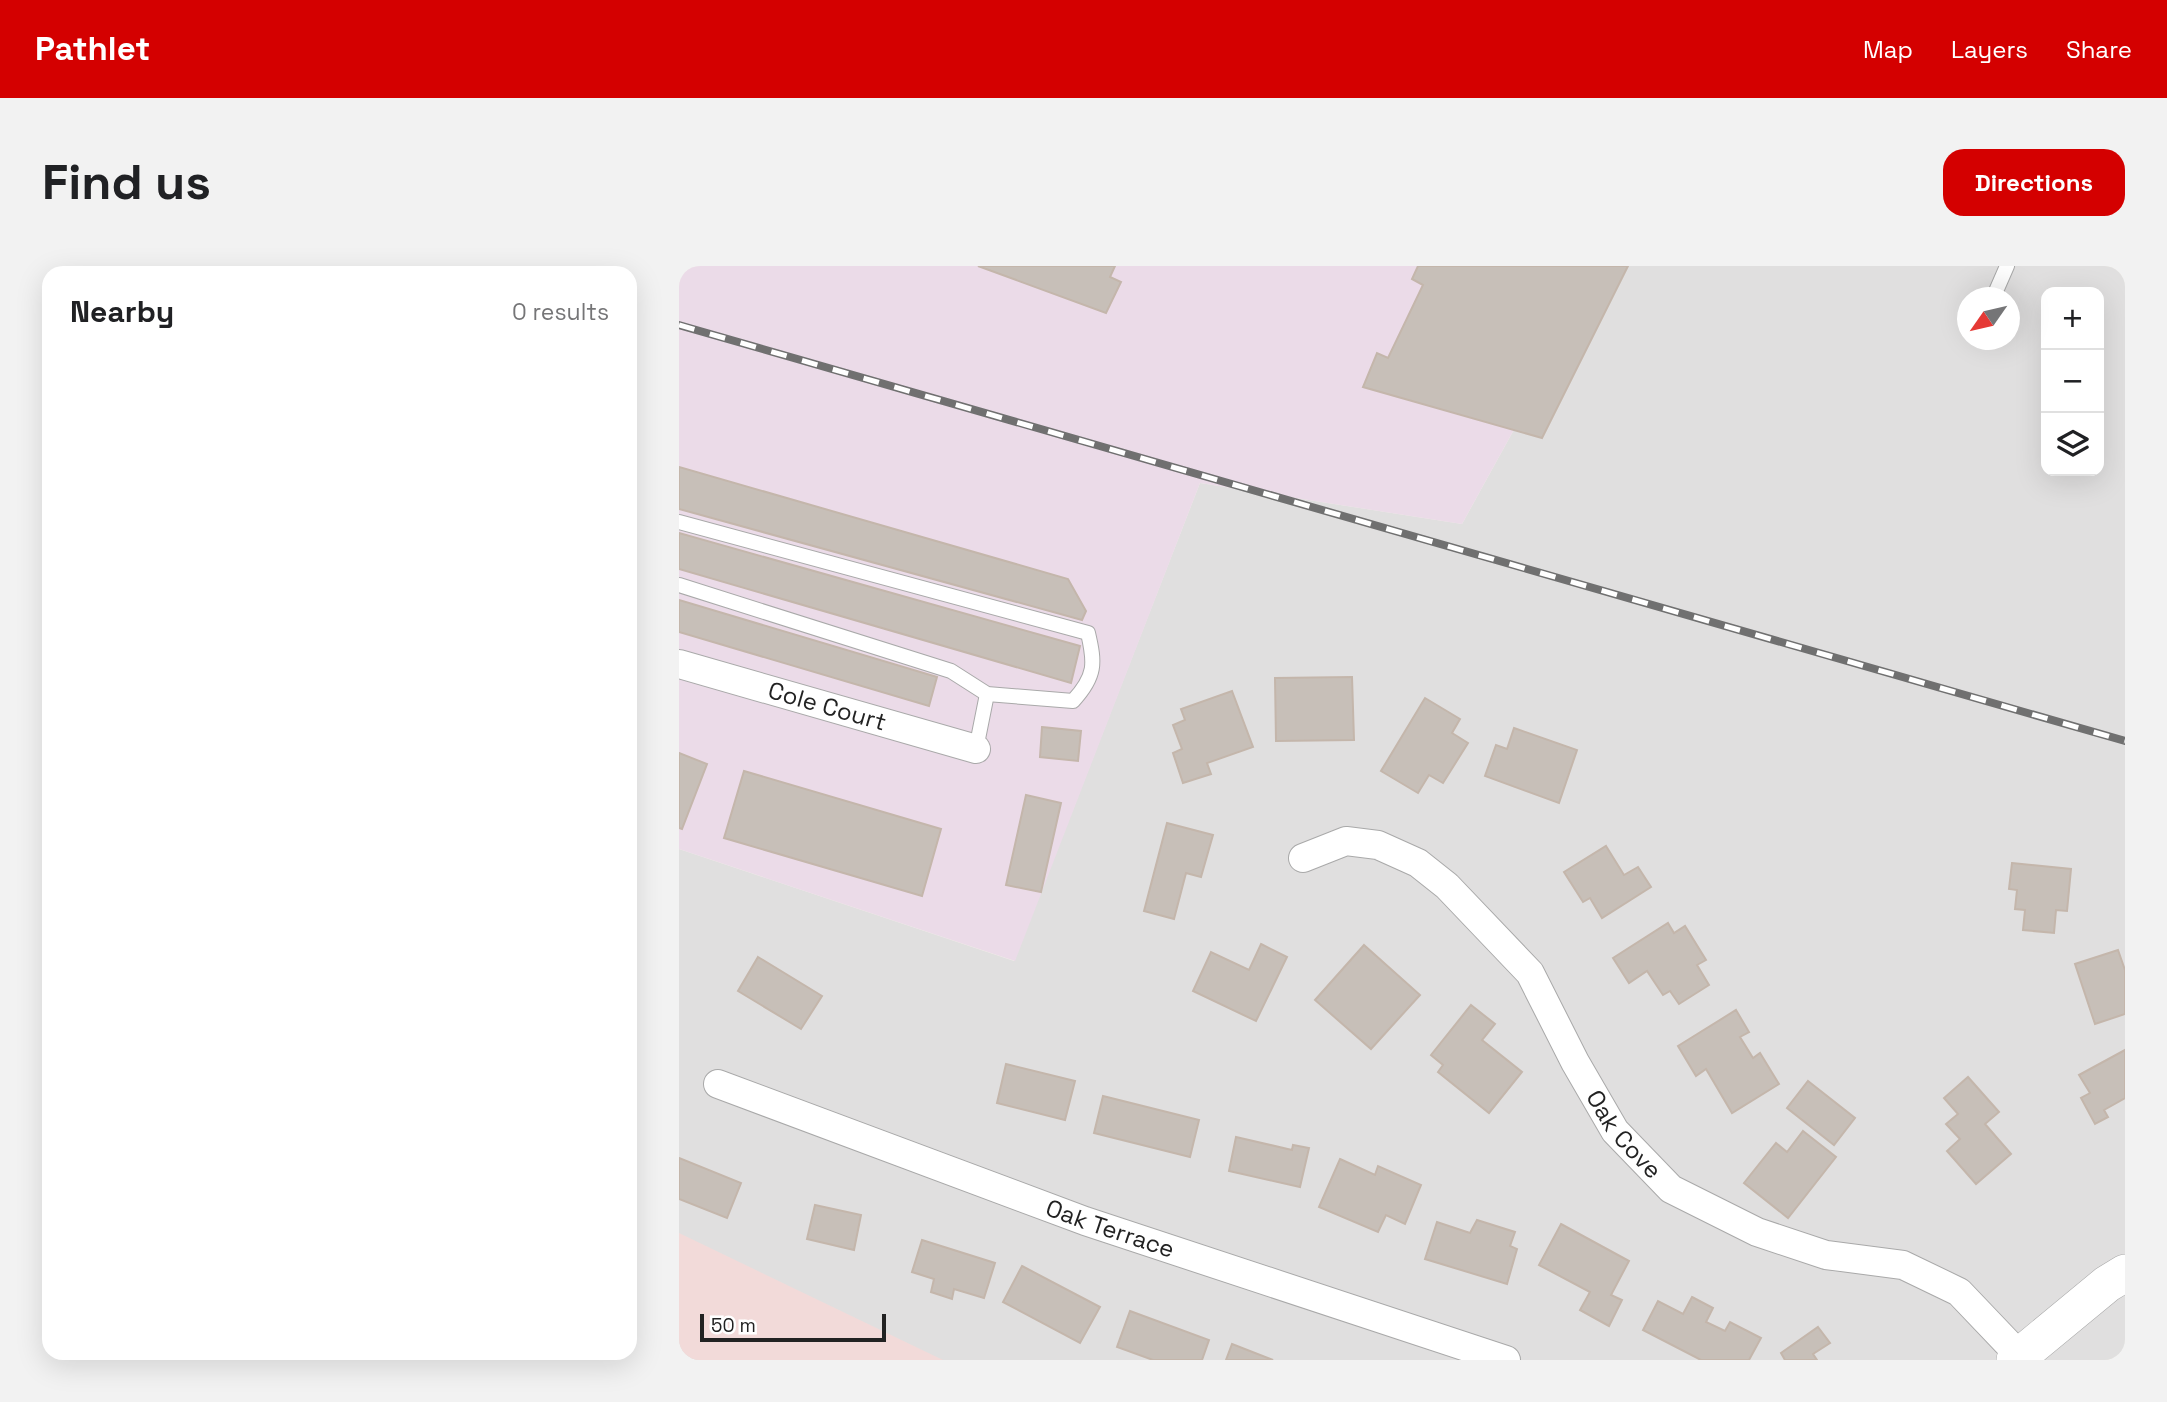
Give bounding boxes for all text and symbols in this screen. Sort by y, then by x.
text: Pathlet [35,28,150,70]
text: Map [1863,34,1913,65]
text: Layers [1951,34,2028,65]
text: Share [2066,34,2132,65]
button: Directions [1943,149,2125,216]
text: Find us [42,151,211,213]
north arrow [1957,287,2020,350]
map controls [2041,287,2104,476]
button: + [2041,287,2104,350]
text: Nearby [70,292,174,331]
text: 0 results [512,297,609,327]
button: − [2041,350,2104,413]
button: layers [2041,413,2104,476]
street label: Cole Court [764,674,890,738]
street label: Oak Cove [1580,1084,1669,1185]
street label: Oak Terrace [1042,1192,1179,1264]
scale bar [700,1311,885,1343]
text: 50 m [711,1313,756,1338]

